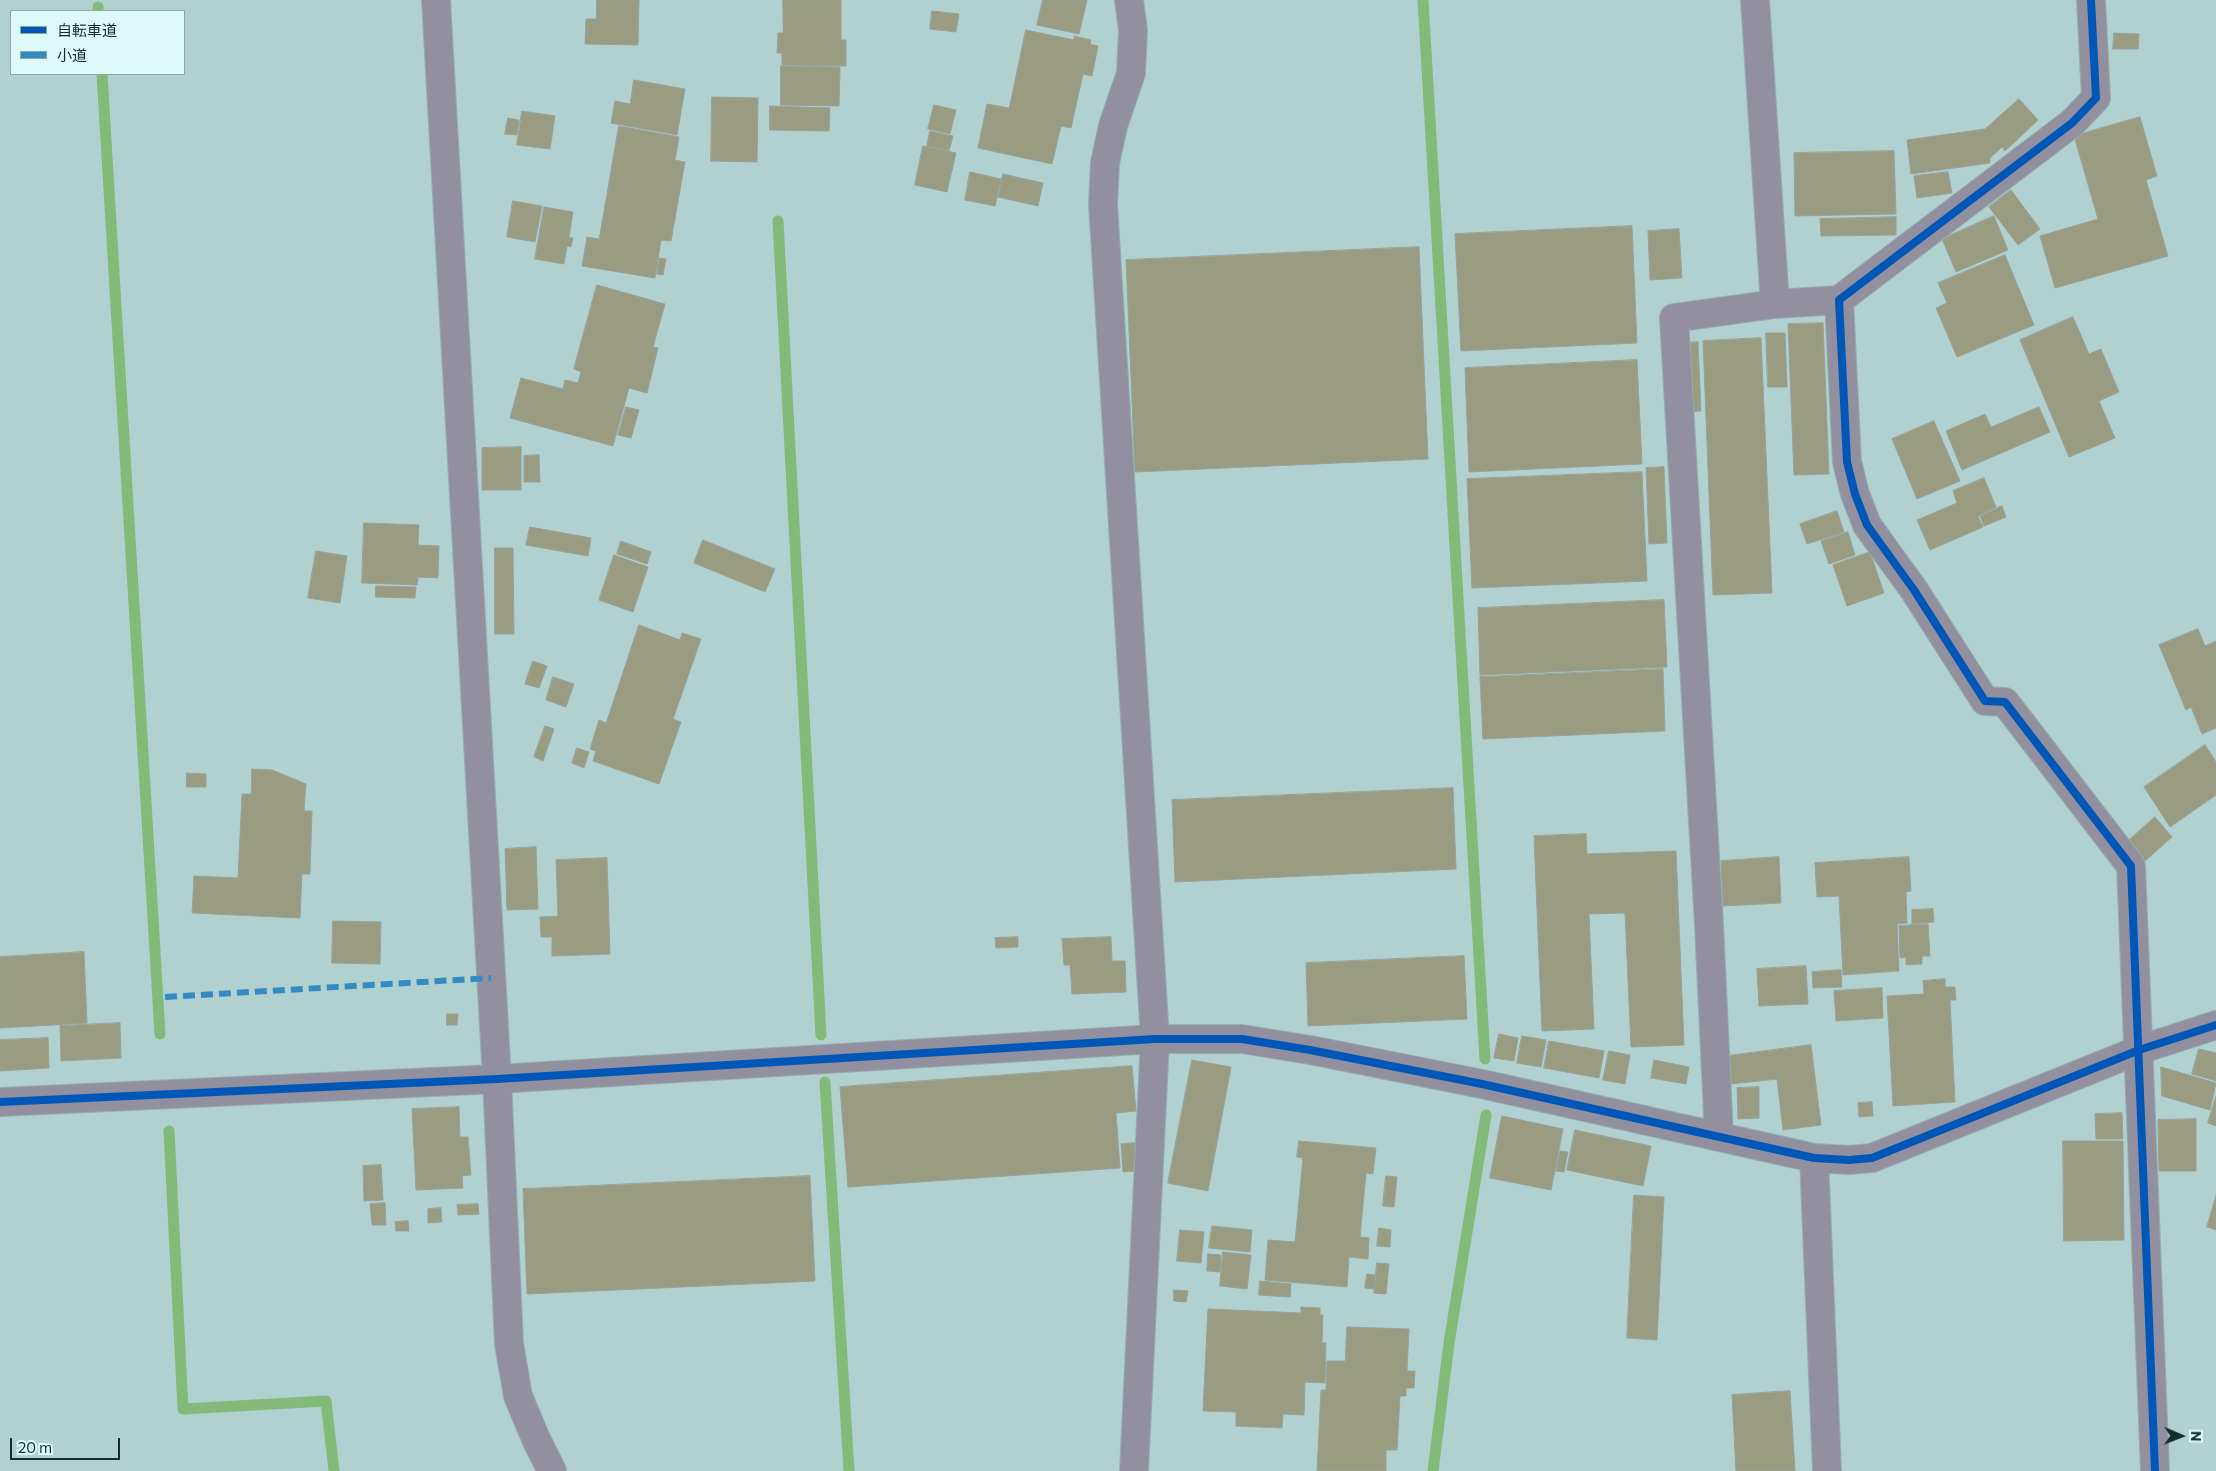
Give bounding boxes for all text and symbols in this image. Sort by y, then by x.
legend [10,10,185,75]
text: 自転車道 [57,21,117,39]
text: 小道 [57,46,87,64]
north arrow [2156,1411,2206,1461]
scale bar [12,1428,122,1460]
text: N [2188,1431,2205,1442]
text: 20 m [18,1438,52,1456]

